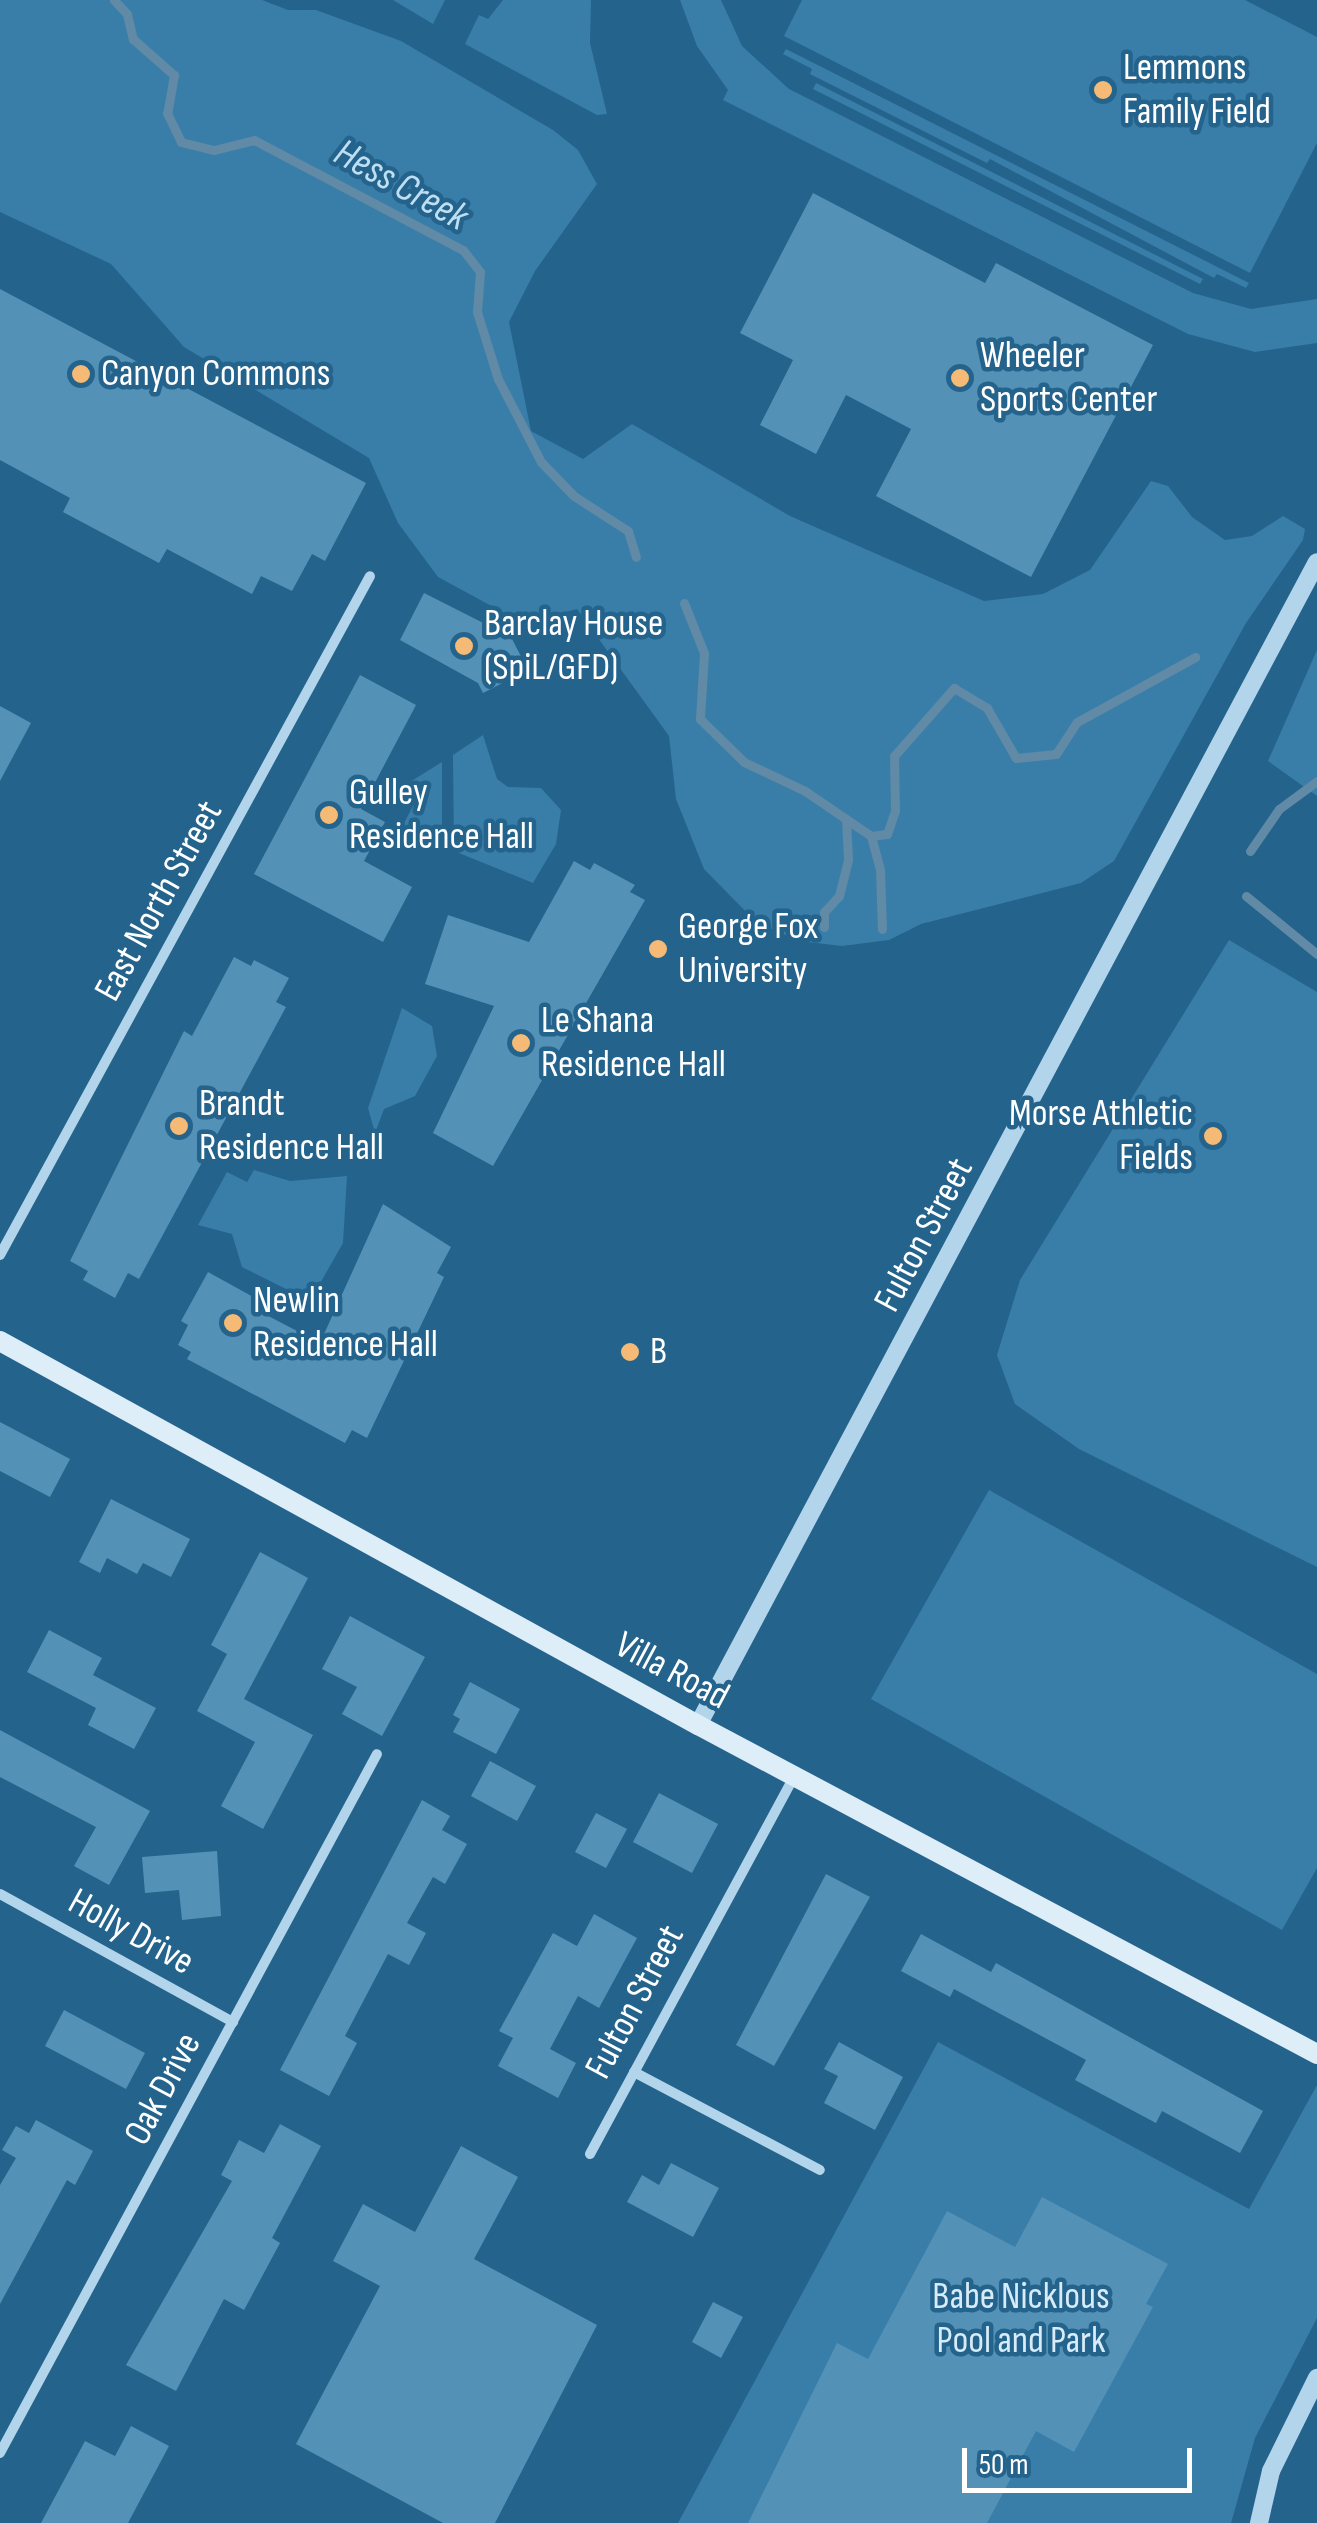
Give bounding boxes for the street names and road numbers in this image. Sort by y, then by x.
street label: East North Street [85,793,233,1009]
street label: Fulton Street [865,1151,983,1319]
street label: Villa Road [607,1622,737,1720]
street label: Holly Drive [60,1879,202,1985]
street label: Fulton Street [576,1918,694,2086]
street label: Oak Drive [115,2025,211,2153]

